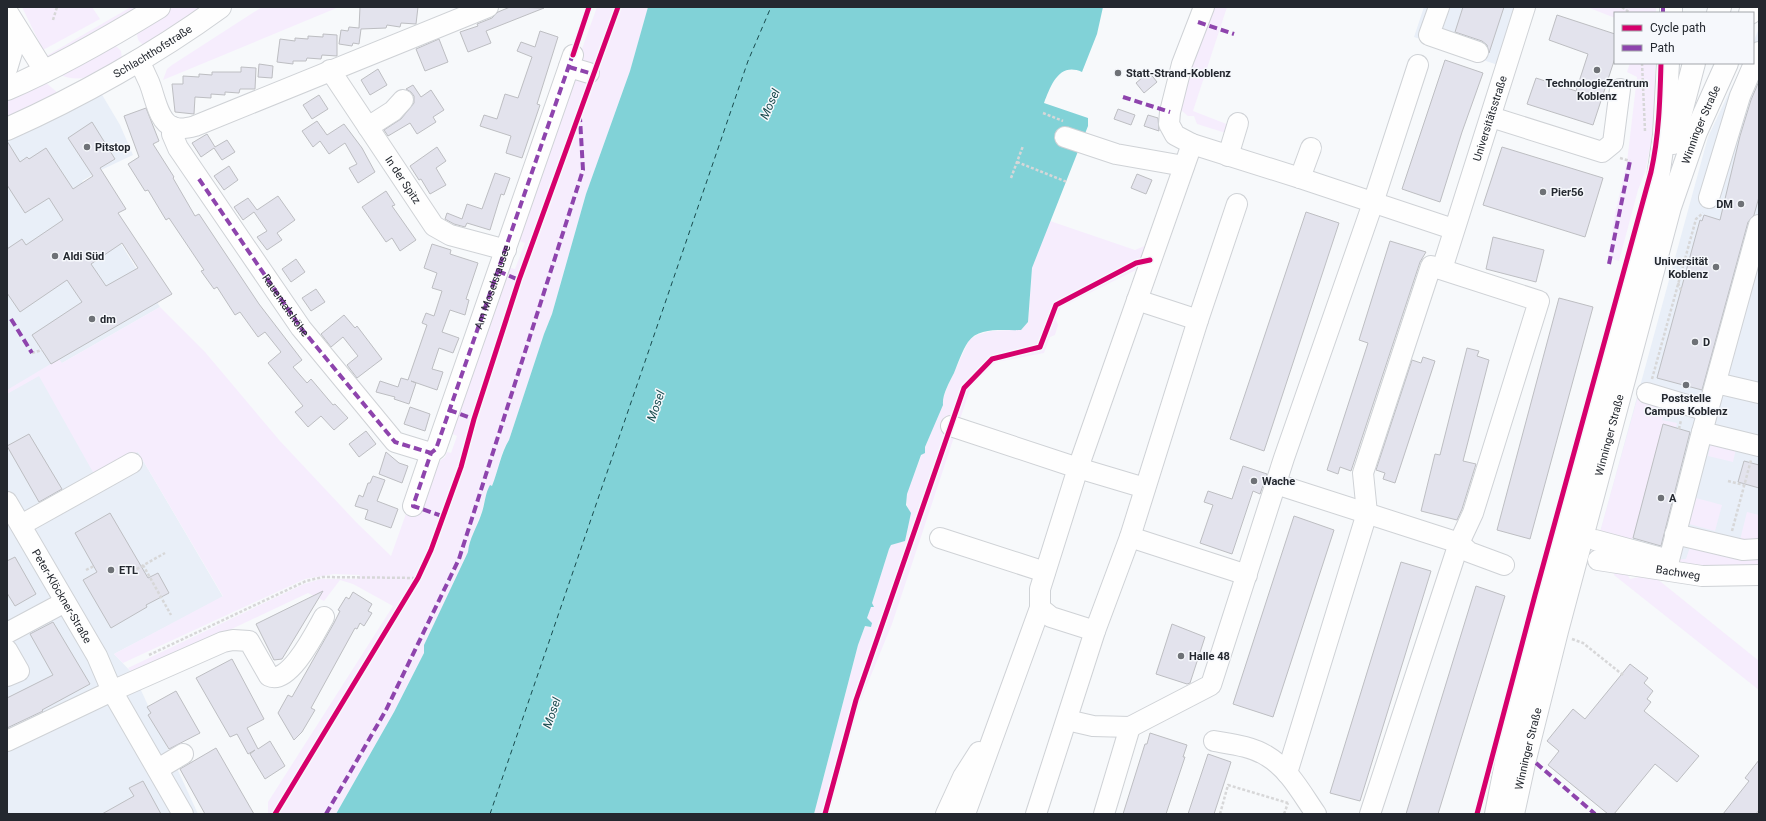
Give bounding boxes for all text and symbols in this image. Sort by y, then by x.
legend [1614,12,1754,64]
text: Cycle path [1650,21,1706,35]
street label: Schlachthofstraße [111,22,194,80]
text: Path [1650,41,1675,55]
marker: TechnologieZentrum Koblenz [1592,65,1602,75]
place label: Statt-Strand-Koblenz [1126,67,1231,80]
marker: Statt-Strand-Koblenz [1113,68,1123,78]
street label: Universitätsstraße [1470,74,1509,163]
place label: TechnologieZentrum Koblenz [1546,77,1648,103]
street label: Winninger Straße [1679,83,1723,166]
water label: Mosel [757,86,783,121]
place label: Pitstop [95,141,130,154]
marker: Pitstop [82,142,92,152]
street label: In der Spitz [383,153,424,207]
place label: Pier56 [1551,186,1584,199]
marker: Pier56 [1538,187,1548,197]
place label: DM [1716,198,1733,211]
marker: DM [1736,199,1746,209]
street label: Am Moselstausee [472,243,513,331]
place label: Aldi Süd [63,250,104,263]
marker: Aldi Süd [50,251,60,261]
place label: Universität Koblenz [1654,255,1708,281]
marker: Universität Koblenz [1711,262,1721,272]
street label: Rauentalshöhe [260,272,312,339]
place label: dm [100,313,116,326]
marker: dm [87,314,97,324]
place label: D [1703,336,1710,349]
marker: D [1690,337,1700,347]
marker: Poststelle Campus Koblenz [1681,380,1691,390]
water label: Mosel [644,389,668,423]
place label: Poststelle Campus Koblenz [1644,392,1728,418]
street label: Winninger Straße [1592,393,1626,477]
place label: Wache [1262,475,1295,488]
marker: Wache [1249,476,1259,486]
place label: A [1669,492,1677,505]
marker: A [1656,493,1666,503]
street label: Peter-Klöckner-Straße [29,547,95,646]
street label: Bachweg [1655,562,1701,582]
place label: ETL [119,564,138,577]
marker: ETL [106,565,116,575]
place label: Halle 48 [1189,650,1230,663]
marker: Halle 48 [1176,651,1186,661]
water label: Mosel [540,696,564,730]
street label: Winninger Straße [1512,706,1544,791]

